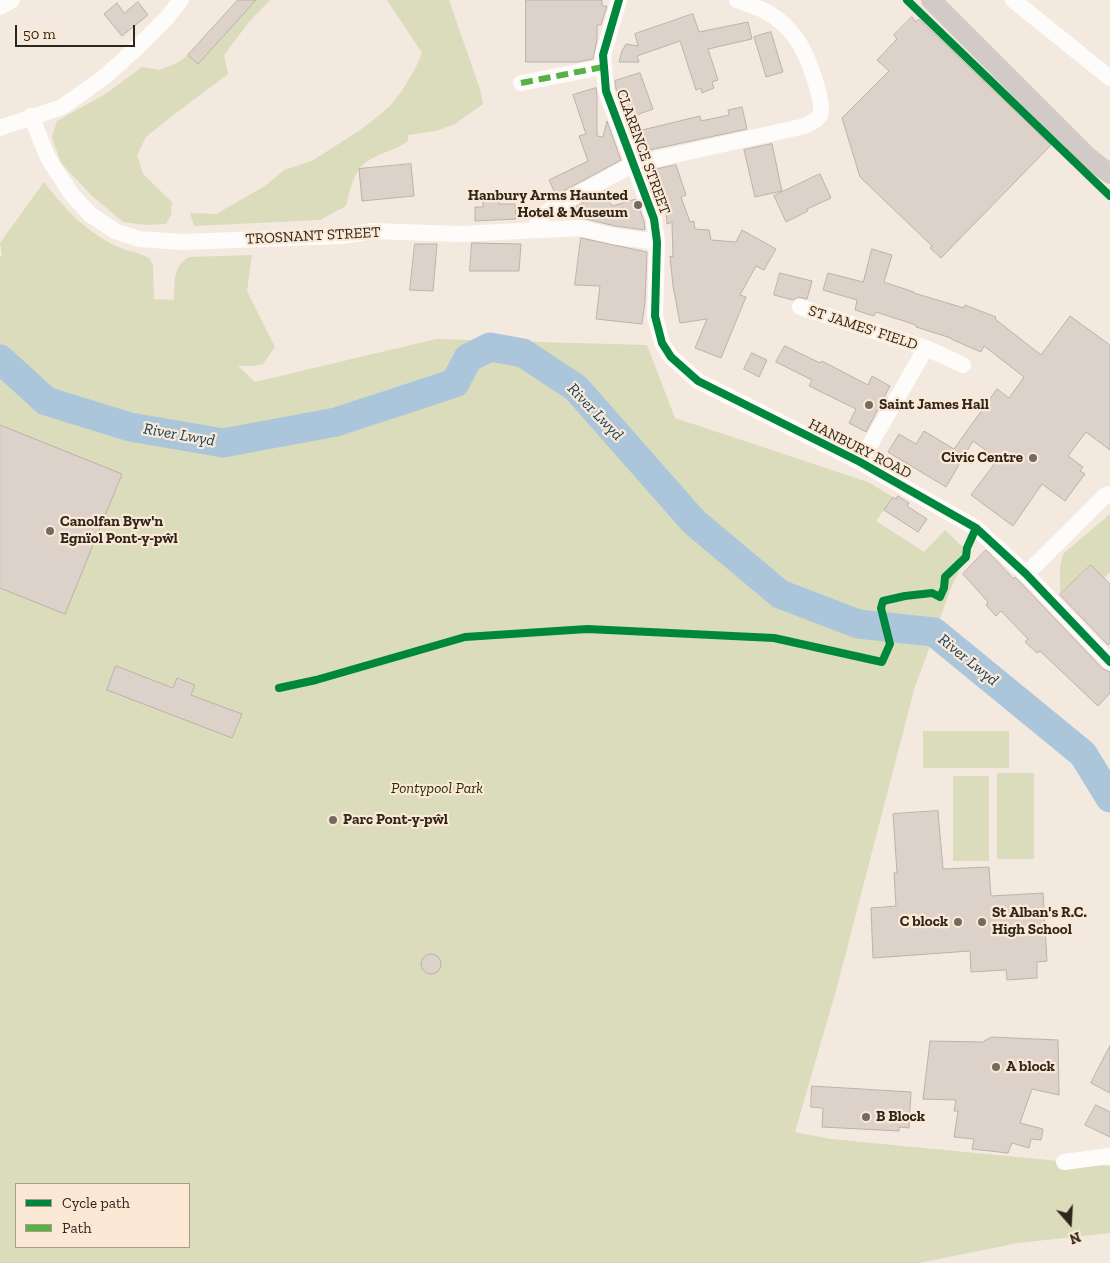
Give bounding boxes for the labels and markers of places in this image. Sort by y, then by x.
place label: Hanbury Arms Haunted Hotel & Museum [468,187,628,222]
marker: Hanbury Arms Haunted Hotel & Museum [632,199,644,211]
place label: Saint James Hall [879,396,989,414]
marker: Saint James Hall [863,399,875,411]
place label: Civic Centre [941,449,1023,467]
marker: Civic Centre [1027,452,1039,464]
place label: Canolfan Byw'n Egnïol Pont-y-pŵl [60,513,178,548]
marker: Canolfan Byw'n Egnïol Pont-y-pŵl [44,525,56,537]
place label: Parc Pont-y-pŵl [343,811,448,829]
marker: Parc Pont-y-pŵl [327,814,339,826]
place label: St Alban's R.C. High School [992,904,1087,939]
place label: C block [900,913,948,931]
marker: C block [952,916,964,928]
marker: St Alban's R.C. High School [976,916,988,928]
place label: A block [1006,1058,1055,1076]
marker: A block [990,1061,1002,1073]
place label: B Block [876,1108,925,1126]
marker: B Block [860,1111,872,1123]

